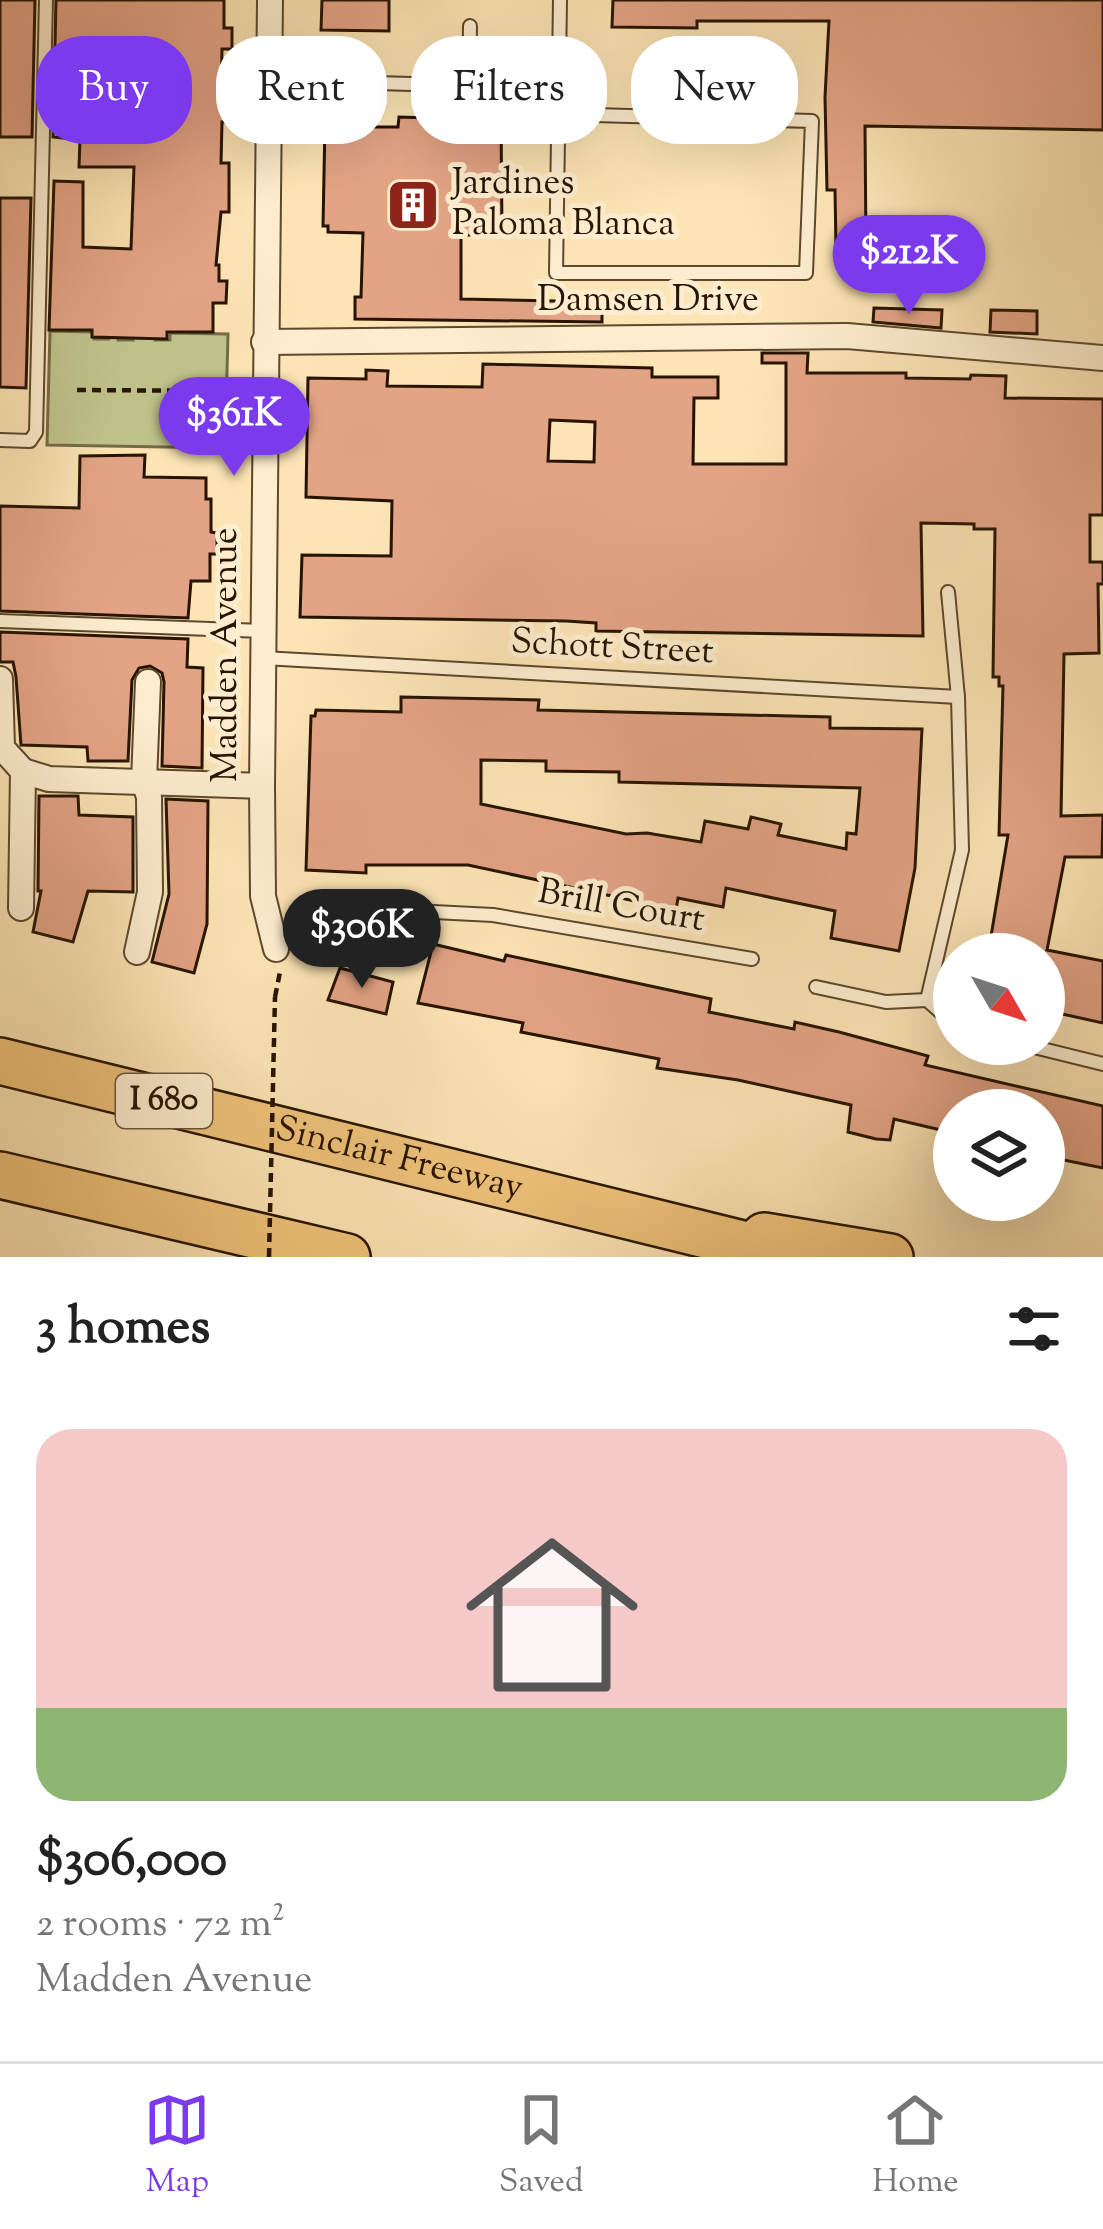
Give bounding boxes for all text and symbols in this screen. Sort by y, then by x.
chip: Buy [36,36,192,144]
chip: Rent [216,36,387,144]
chip: Filters [411,36,607,144]
chip: New [631,36,798,144]
place label: Jardines Paloma Blanca [450,158,675,251]
building icon: Jardines Paloma Blanca [385,177,441,233]
pin: $212K [825,215,993,317]
text: $212K [860,226,958,282]
street label: Damsen Drive [537,275,759,327]
pin: $361K [150,377,318,479]
text: $361K [186,388,282,444]
street label: Madden Avenue [201,527,253,783]
street label: Schott Street [509,617,715,679]
street label: Brill Court [534,867,708,947]
pin: $306K [278,889,446,991]
text: $306K [310,900,414,956]
north arrow [933,933,1065,1065]
map controls [933,933,1065,1221]
road number: I 680 [116,1074,212,1128]
button: layers [933,1089,1065,1221]
street label: Sinclair Freeway [270,1104,528,1215]
text: 3 homes [36,1293,210,1366]
icon: filters [1001,1296,1067,1362]
icon: home [444,1507,660,1723]
text: $306,000 [36,1825,227,1898]
text: 2 rooms · 72 m² [36,1898,285,1954]
text: Madden Avenue [36,1954,312,2010]
tab: Map [144,2087,210,2207]
tab: Saved [499,2087,584,2207]
tab: Home [872,2087,959,2207]

